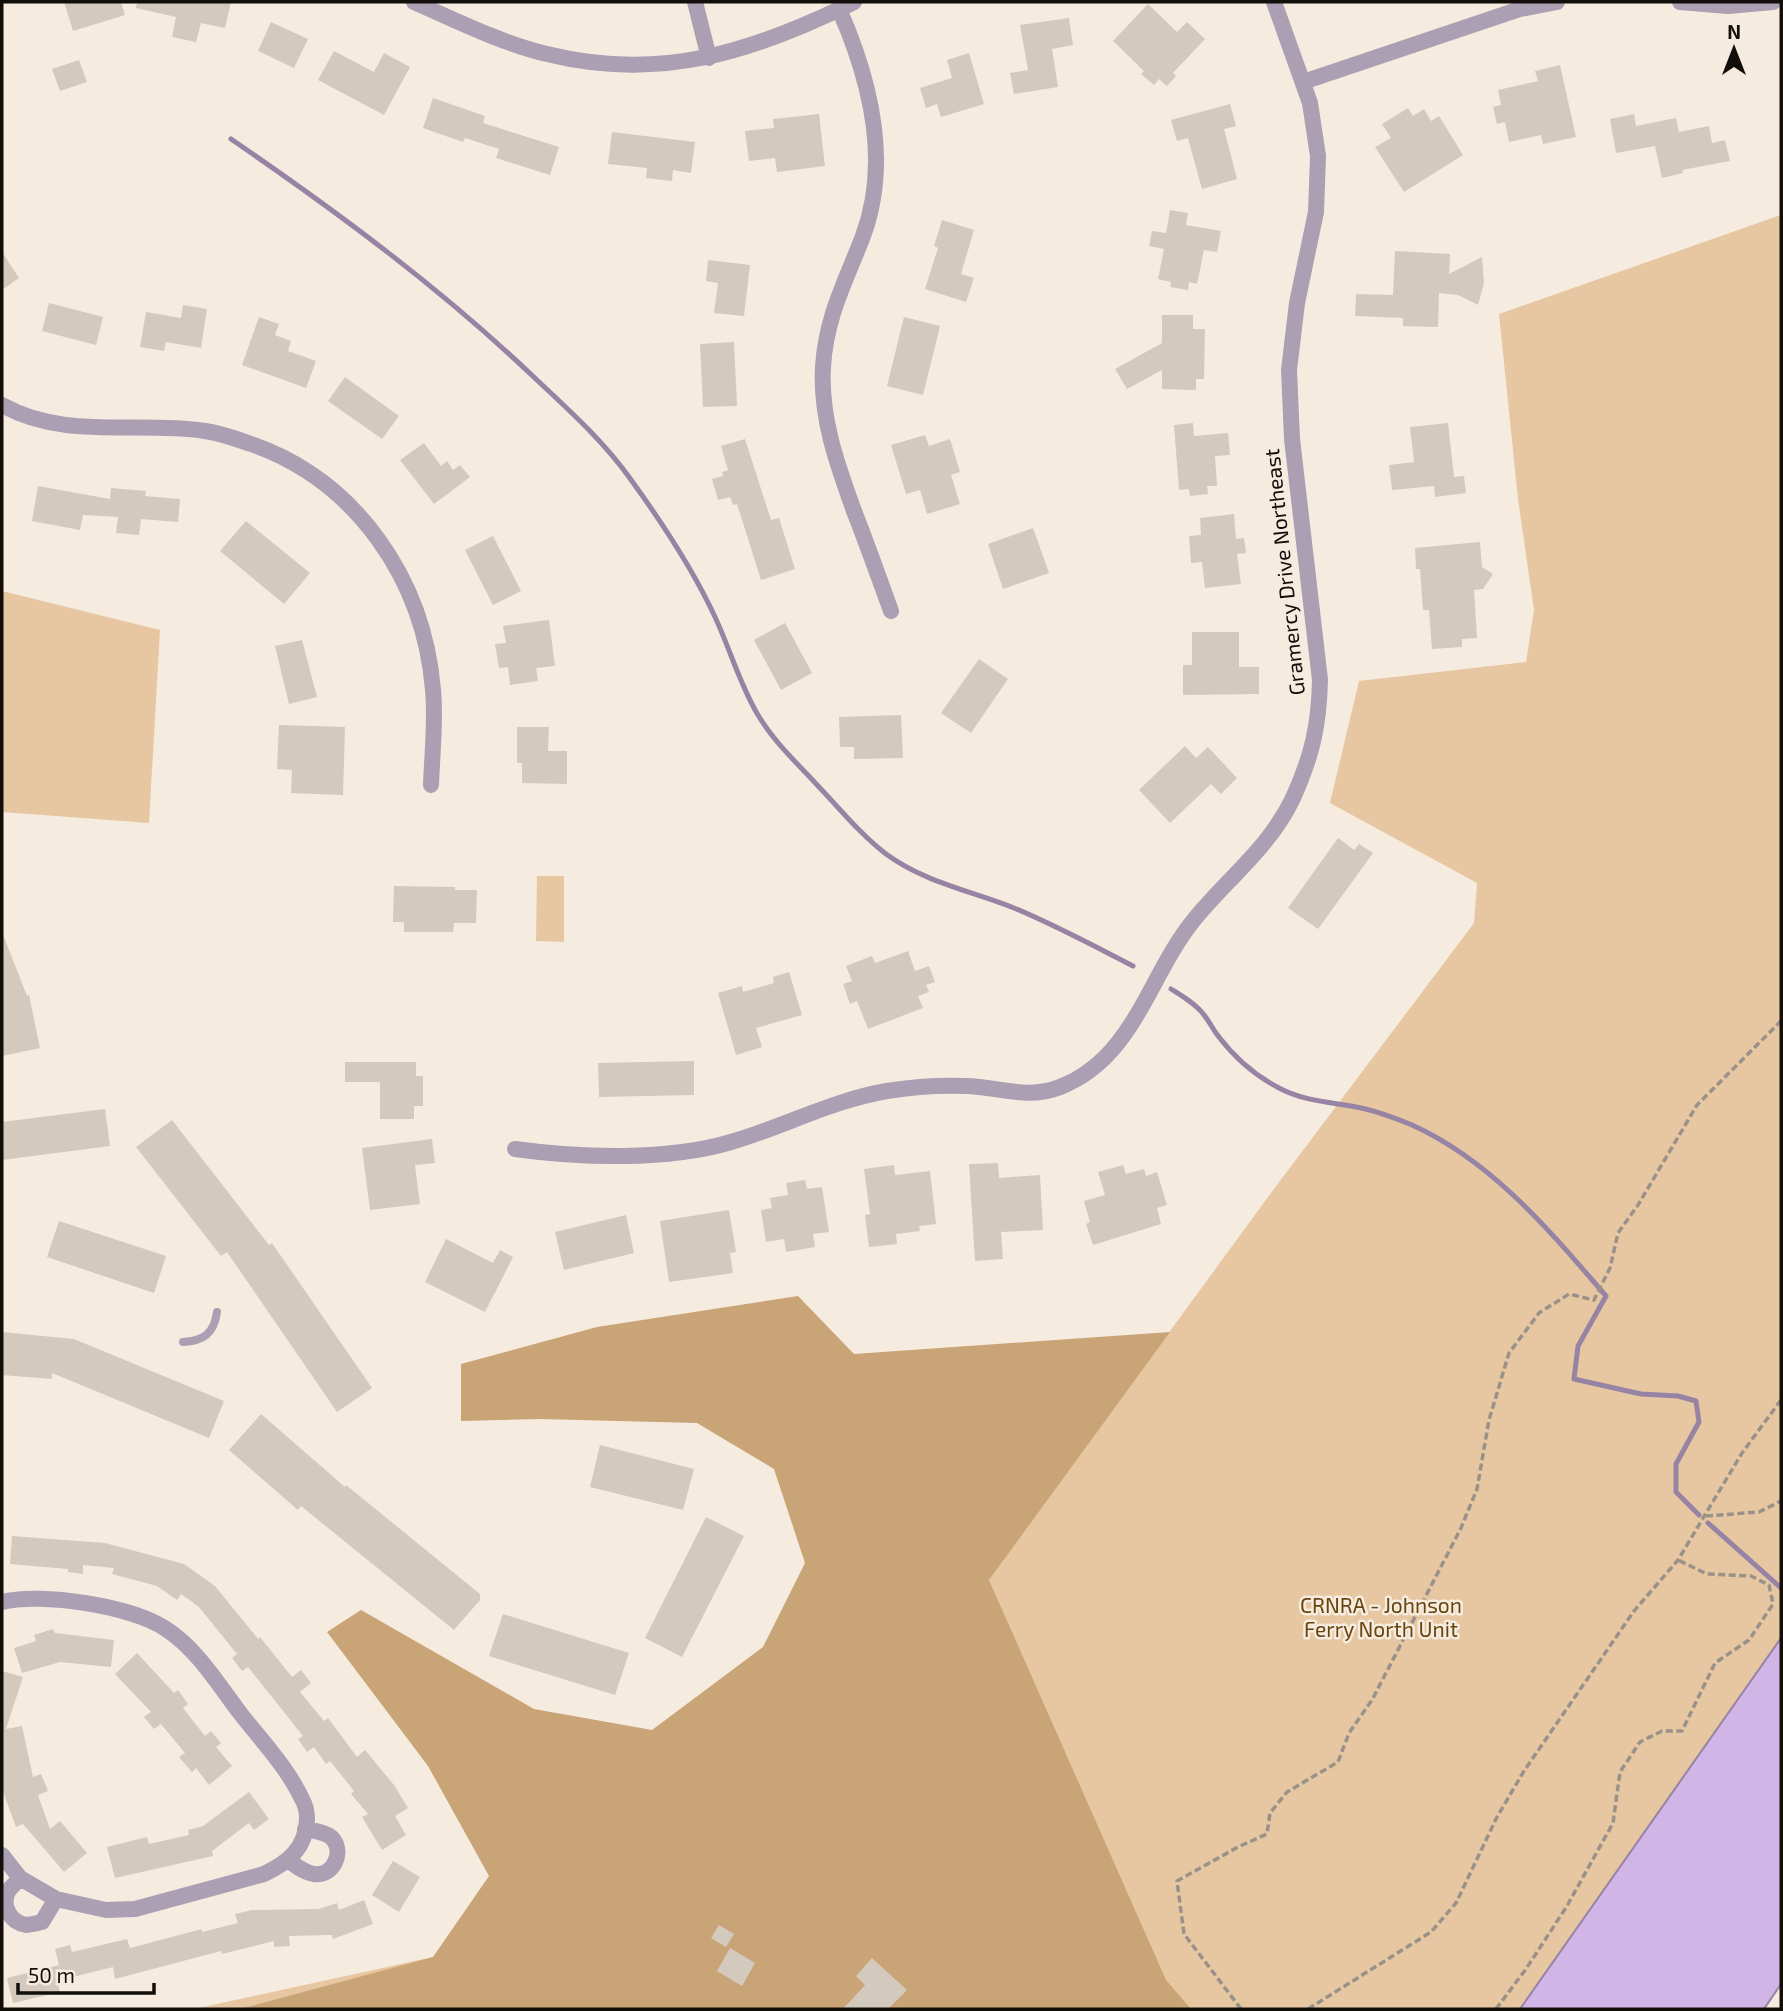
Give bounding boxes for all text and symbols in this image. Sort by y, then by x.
north arrow [1699,14,1769,84]
text: N [1727,20,1741,43]
street label: Gramercy Drive Northeast [1258,448,1309,697]
park label: CRNRA - Johnson Ferry North Unit [1300,1592,1462,1641]
scale bar [18,1952,154,1996]
text: 50 m [28,1962,75,1987]

